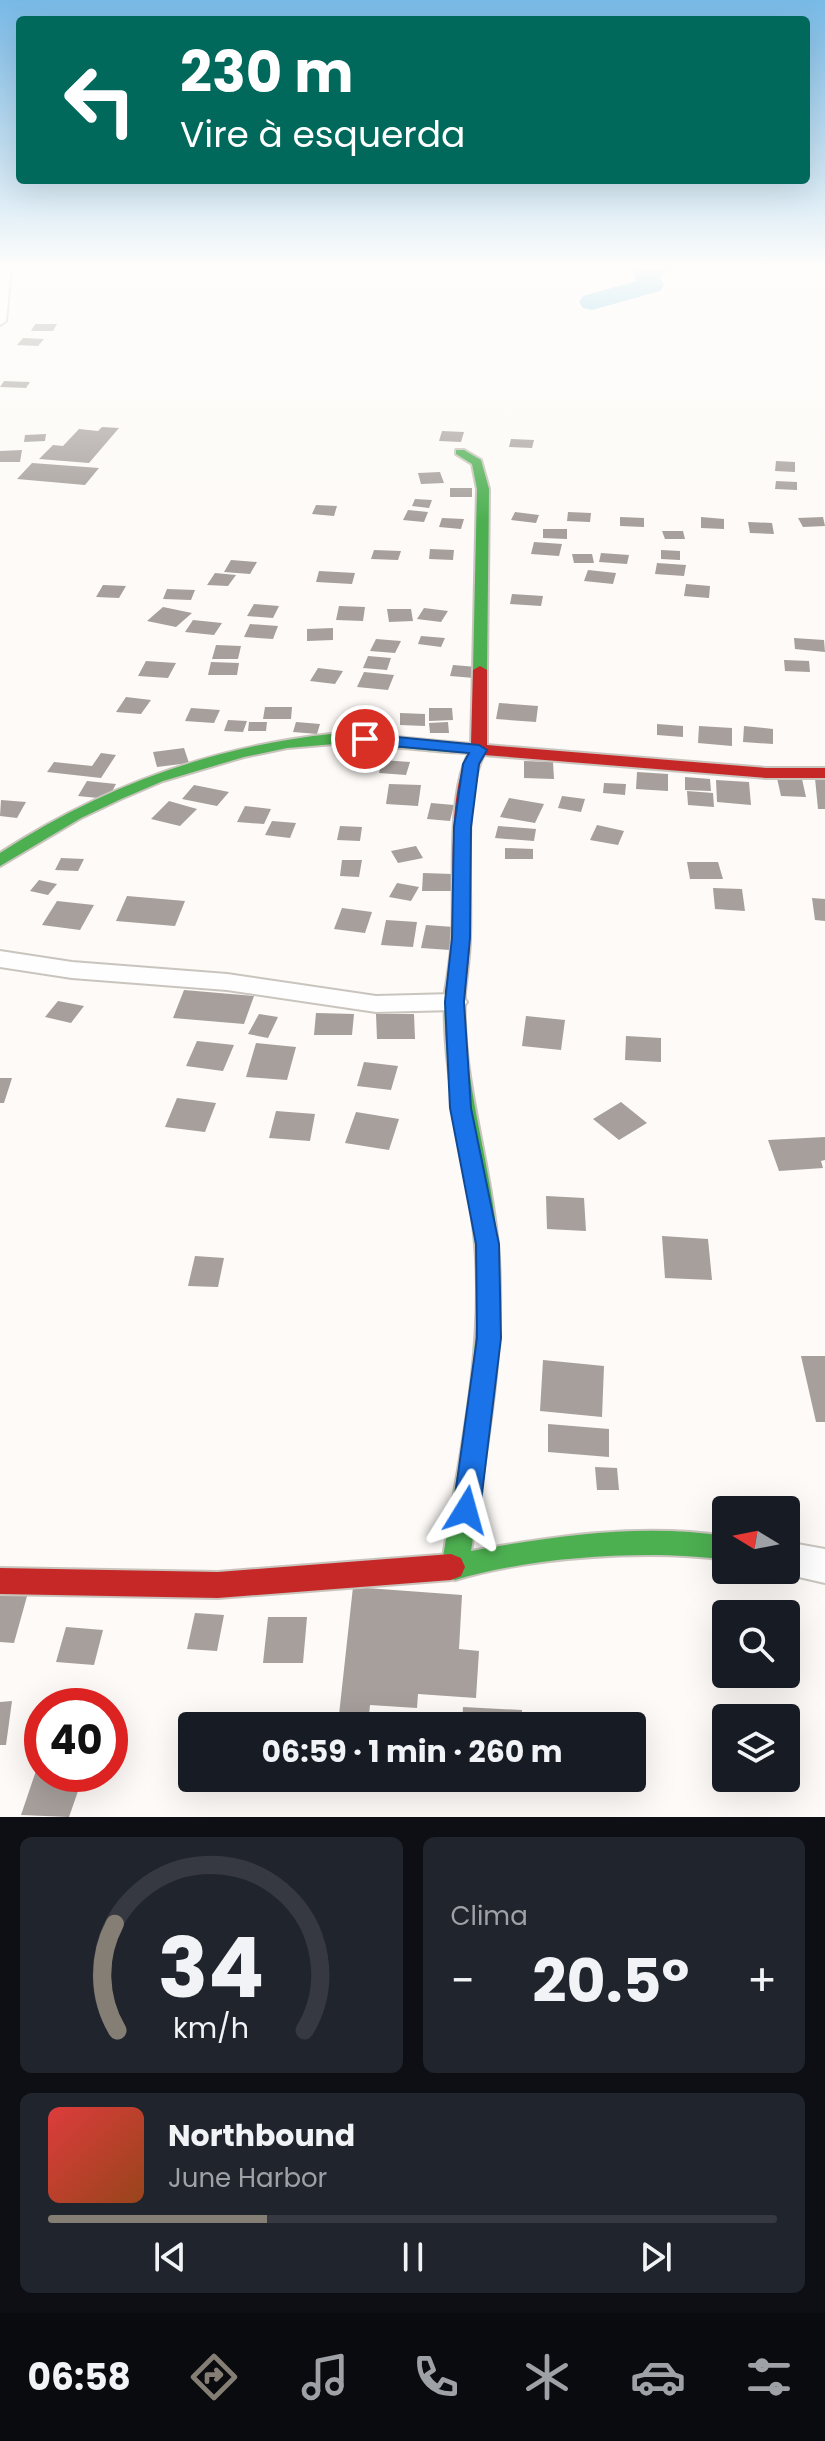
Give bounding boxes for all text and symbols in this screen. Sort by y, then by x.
text: 230 m [180,33,354,112]
icon: left [48,48,152,152]
text: Vire à esquerda [180,109,465,160]
pin [331,705,399,773]
icon: arrive [343,717,387,761]
position arrow [424,1468,508,1552]
north arrow [712,1496,800,1584]
map controls [712,1496,800,1792]
button: search [712,1600,800,1688]
speed limit sign: 40 [24,1688,128,1792]
button: layers [712,1704,800,1792]
text: 06:59 · 1 min · 260 m [262,1730,562,1773]
text: Clima [451,1898,528,1934]
text: 34 [158,1910,265,2026]
text: 20.5° [532,1939,689,2023]
text: − [451,1950,475,2011]
text: + [747,1950,777,2011]
text: km/h [173,2008,249,2048]
text: Northbound [168,2114,355,2157]
text: June Harbor [168,2160,327,2196]
icon: previous [148,2235,192,2279]
icon: pause [391,2235,435,2279]
icon: next [634,2235,678,2279]
icon: directions [186,2349,242,2405]
icon: music [297,2349,353,2405]
icon: phone [408,2349,464,2405]
icon: climate [519,2349,575,2405]
icon: car [630,2349,686,2405]
icon: filters [741,2349,797,2405]
text: 06:58 [28,2352,131,2403]

